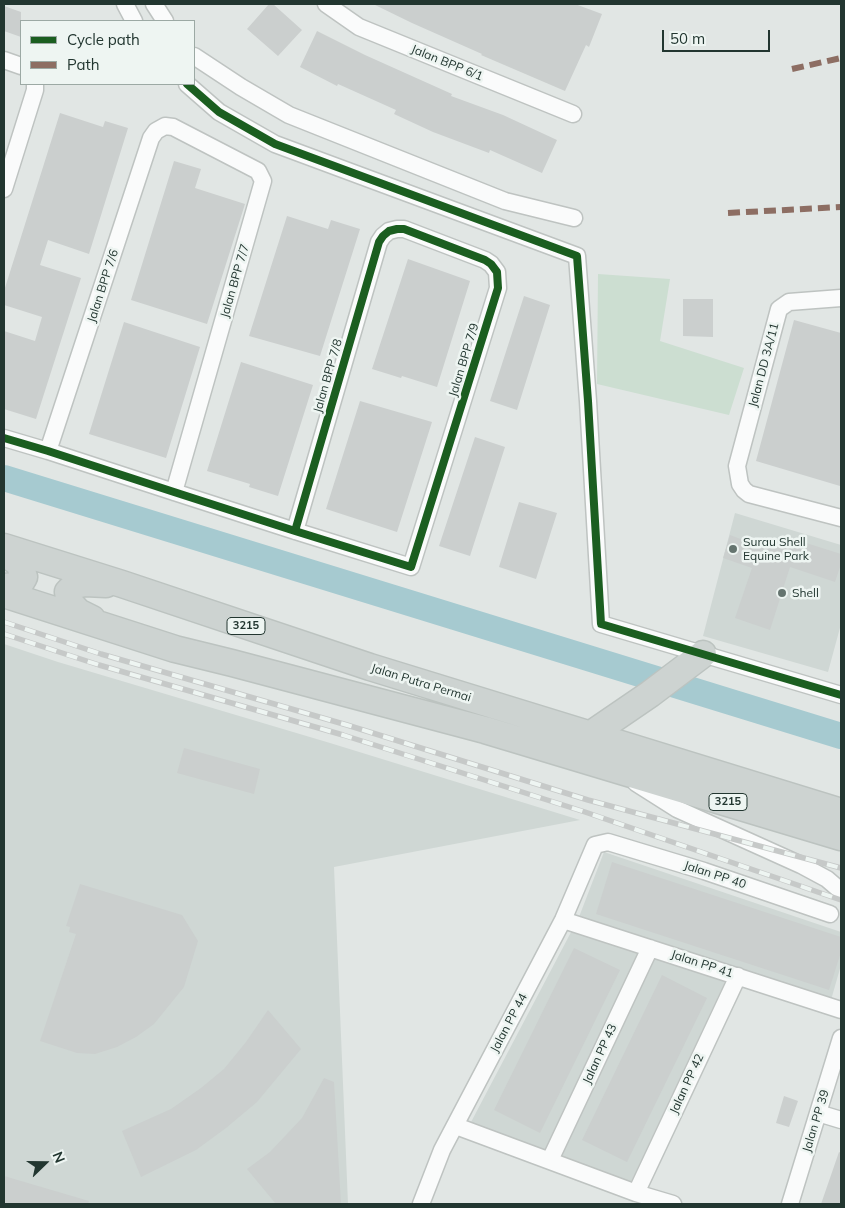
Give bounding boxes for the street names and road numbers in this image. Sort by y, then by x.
street label: Jalan BPP 6/1 [409,42,485,84]
street label: Jalan BPP 7/7 [218,242,252,320]
street label: Jalan BPP 7/6 [84,248,122,324]
street label: Jalan BPP 7/9 [446,321,482,399]
street label: Jalan DD 3A/11 [746,321,782,409]
street label: Jalan BPP 7/8 [311,337,345,415]
road number: 3215 [227,618,265,634]
street label: Jalan Putra Permai [369,661,473,705]
road number: 3215 [709,794,747,810]
street label: Jalan PP 40 [682,858,748,892]
street label: Jalan PP 41 [669,947,735,981]
street label: Jalan PP 44 [487,991,531,1055]
street label: Jalan PP 43 [580,1022,620,1086]
street label: Jalan PP 42 [667,1052,707,1116]
street label: Jalan PP 39 [800,1088,832,1154]

